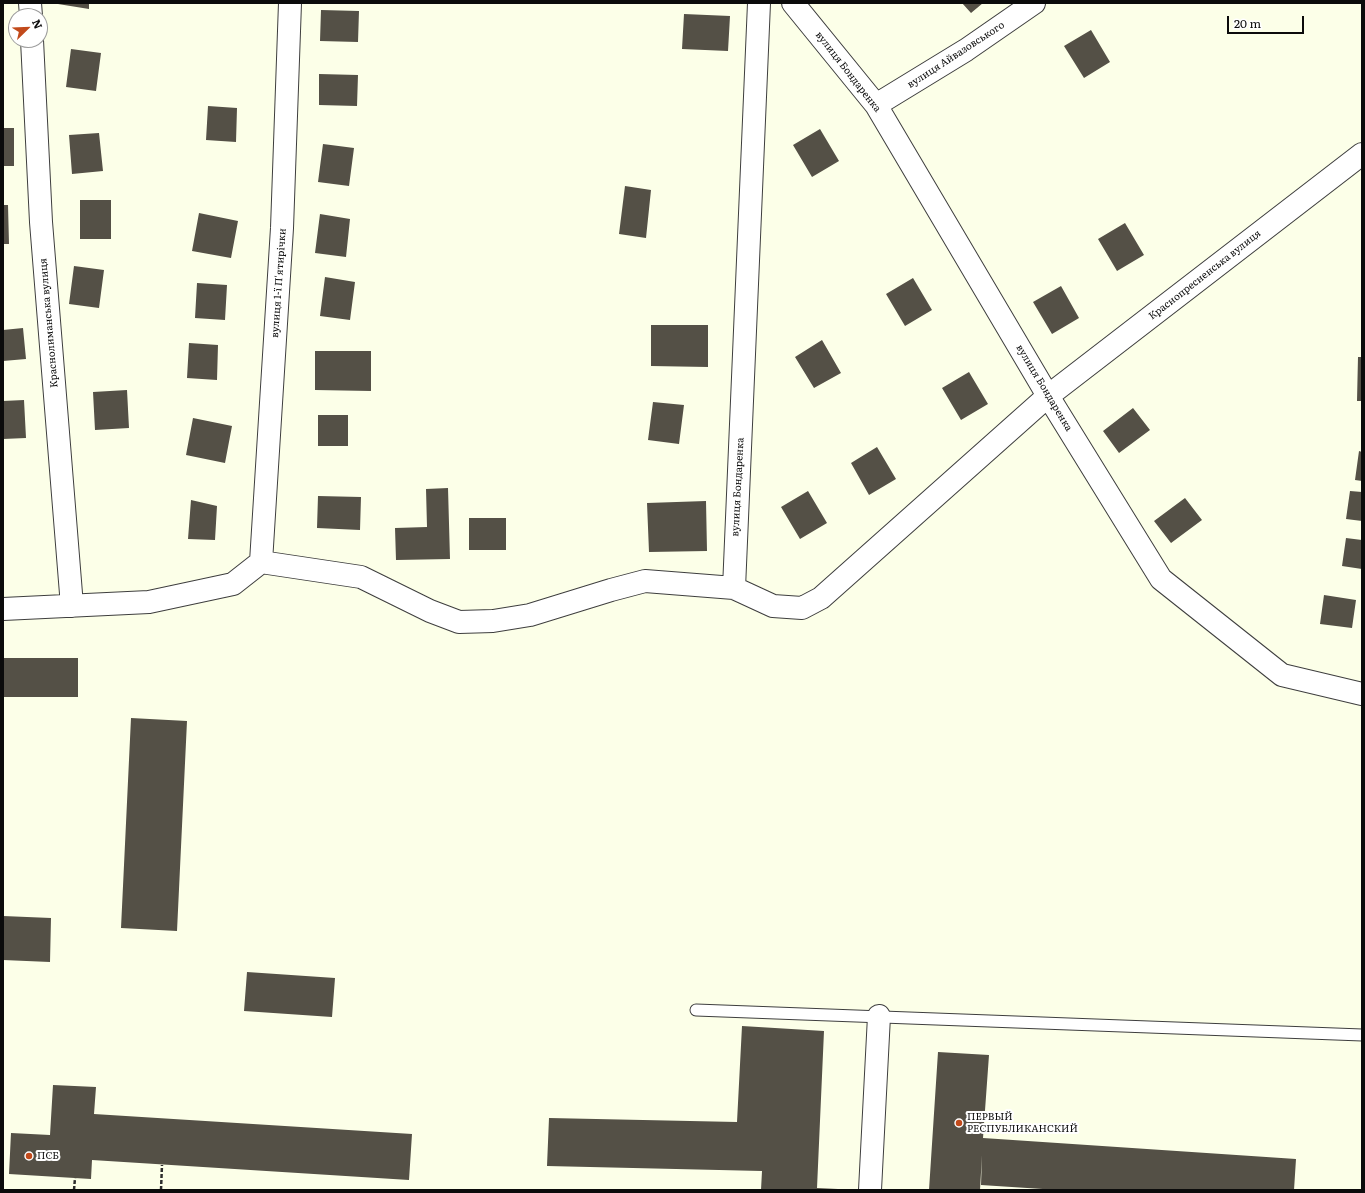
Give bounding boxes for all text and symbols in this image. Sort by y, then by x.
north arrow [8,8,48,48]
scale bar [1229,8,1306,34]
text: 20 m [1234,14,1261,32]
text: N [29,16,47,31]
street label: вулиця Айвазовського [905,19,1007,91]
street label: вулиця Бондаренка [813,29,883,115]
street label: Краснопресненська вулиця [1147,227,1263,323]
street label: вулиця 1-ї П'ятирічки [269,228,289,338]
street label: Краснолиманська вулиця [37,258,61,388]
street label: вулиця Бондаренка [1013,342,1075,434]
street label: вулиця Бондаренка [729,437,747,537]
place label: ПЕРВЫЙ РЕСПУБЛИКАНСКИЙ [967,1111,1078,1134]
marker: ПЕРВЫЙ РЕСПУБЛИКАНСКИЙ [954,1118,964,1128]
place label: ПСБ [37,1150,59,1162]
marker: ПСБ [24,1151,34,1161]

